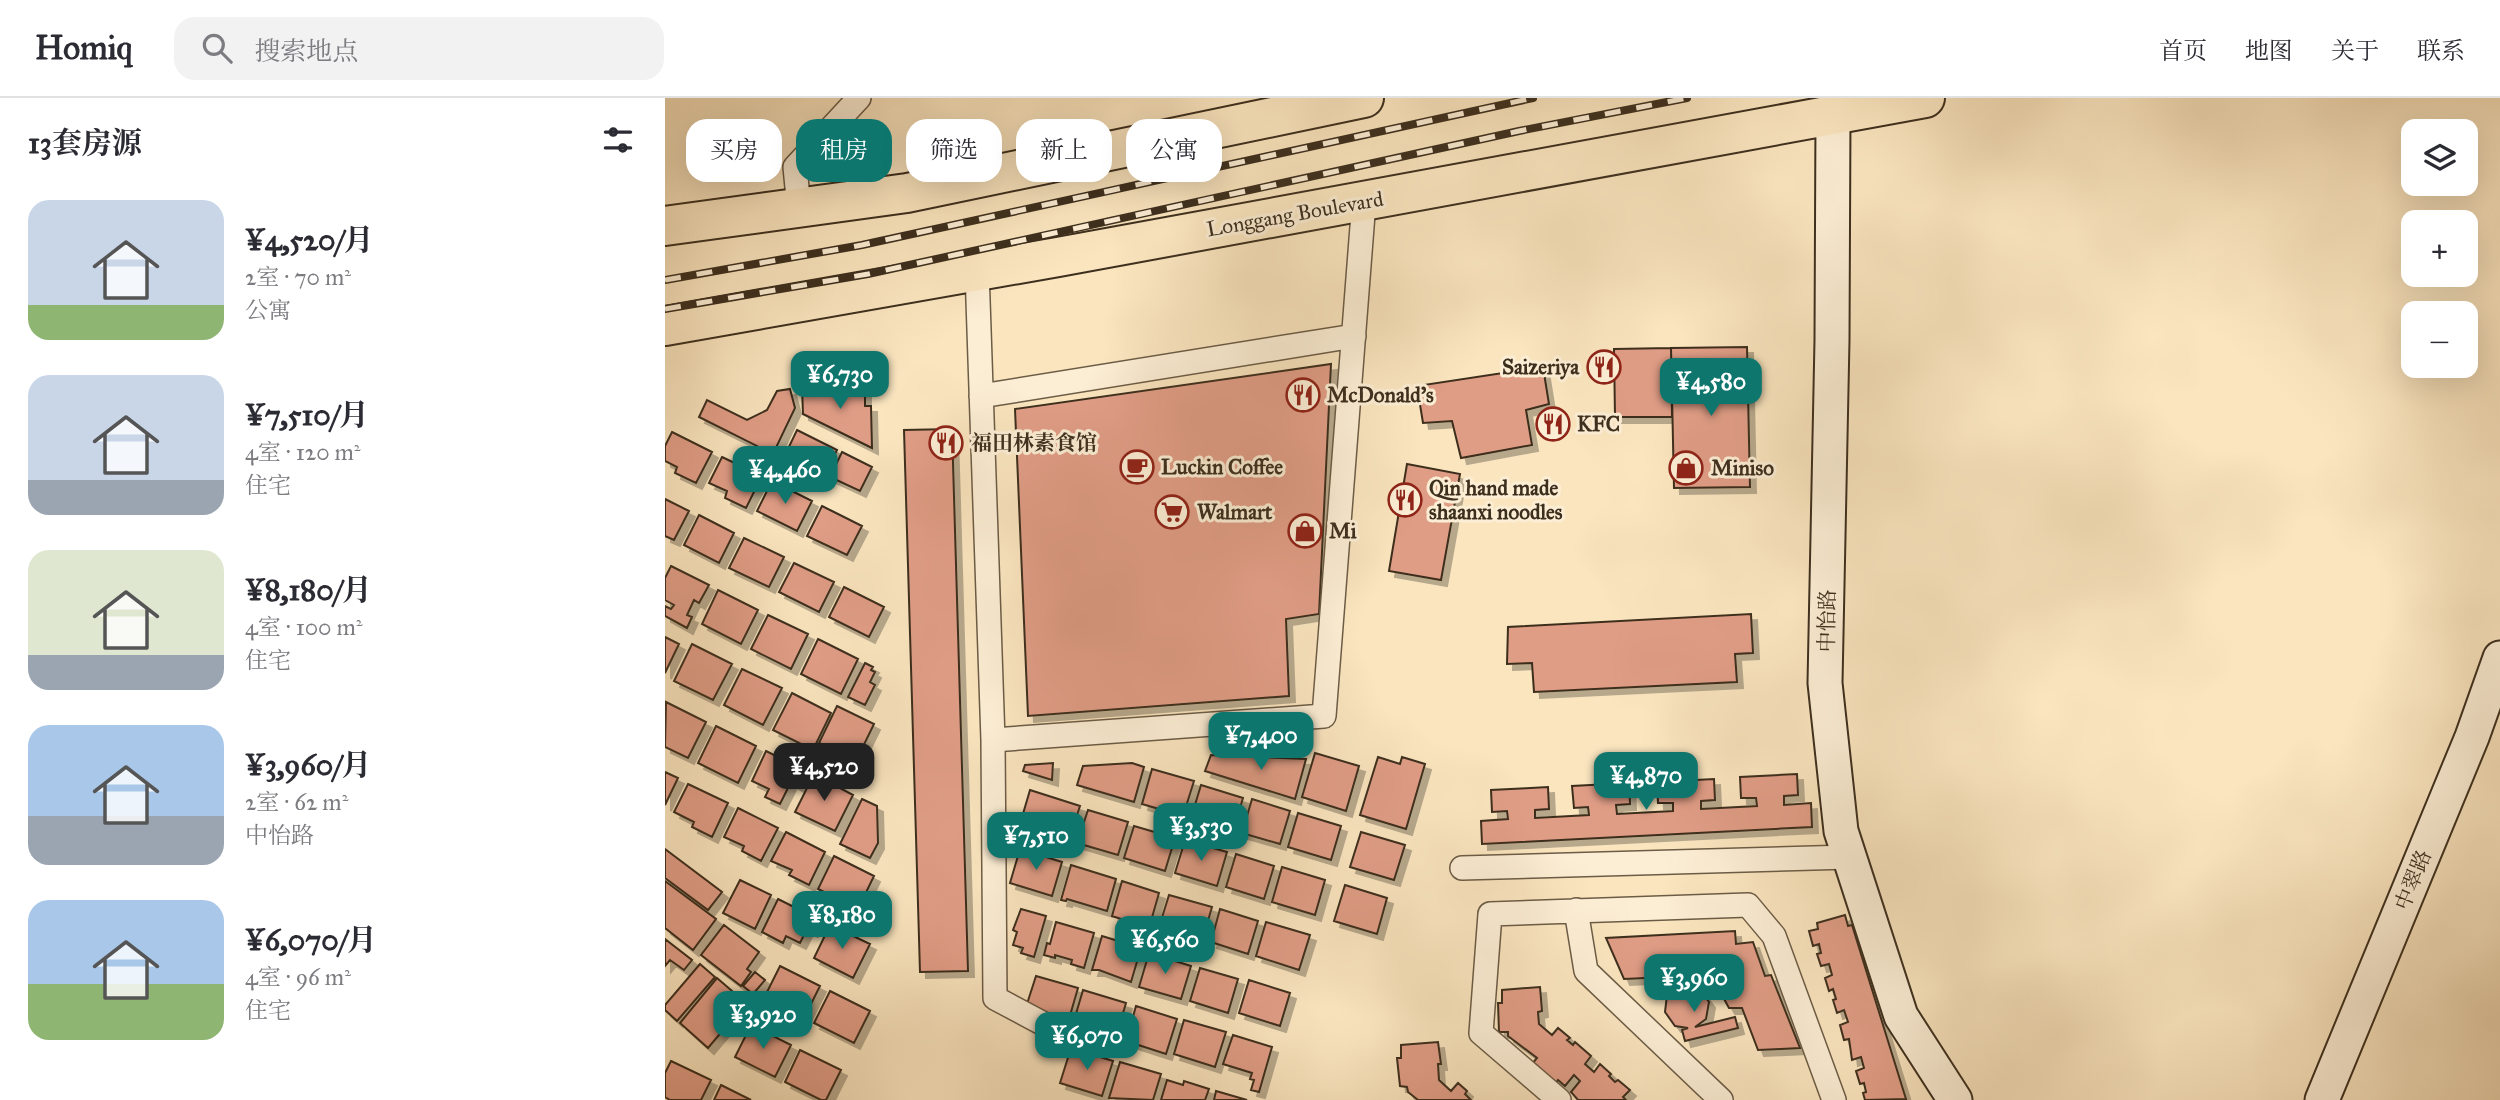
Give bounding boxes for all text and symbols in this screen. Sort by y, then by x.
search box [174,17,664,80]
text: Homiq [35,28,132,68]
icon: search [198,29,236,67]
text: 搜索地点 [254,35,358,67]
text: 首页 [2159,36,2207,66]
text: 地图 [2245,36,2293,66]
text: 关于 [2331,36,2379,66]
text: 联系 [2417,36,2465,66]
chip: 买房 [686,119,782,182]
chip: 租房 [796,119,892,182]
chip: 筛选 [906,119,1002,182]
chip: 新上 [1016,119,1112,182]
chip: 公寓 [1126,119,1222,182]
map controls [2401,119,2478,378]
button: layers [2401,119,2478,196]
icon: filters [599,121,637,159]
text: 13套房源 [28,125,142,161]
street label: Longgang Boulevard [1205,186,1386,242]
button: + [2401,210,2478,287]
text: ¥4,520/月 [245,222,374,258]
icon: home [84,228,168,312]
text: 2室 · 70 m² [245,263,351,291]
text: 公寓 [245,296,291,324]
button: − [2401,301,2478,378]
restaurant icon: Saizeriya [1585,348,1623,386]
pin: ¥6,730 [783,352,897,411]
place label: Saizeriya [1502,354,1580,380]
pin: ¥4,580 [1654,358,1768,418]
text: ¥6,730 [807,360,873,388]
text: ¥4,580 [1676,367,1746,395]
restaurant icon: McDonald's [1284,376,1322,414]
place label: McDonald's [1327,382,1434,408]
text: ¥7,510/月 [245,397,369,433]
icon: home [84,403,168,487]
restaurant icon: KFC [1534,405,1572,443]
place label: KFC [1577,411,1620,437]
restaurant icon: 福田林素食馆 [927,424,965,462]
place label: 福田林素食馆 [971,430,1097,456]
text: 4室 · 120 m² [245,438,361,466]
pin: ¥4,460 [728,446,842,506]
cafe icon: Luckin Coffee [1118,448,1156,486]
shop icon: Miniso [1667,449,1705,487]
place label: Luckin Coffee [1161,454,1283,480]
text: ¥4,460 [749,455,821,483]
place label: Miniso [1711,455,1774,481]
text: 住宅 [245,471,291,499]
place label: Qin hand made shaanxi noodles [1429,475,1563,525]
restaurant icon: Qin hand made shaanxi noodles [1386,481,1424,519]
supermarket icon: Walmart [1153,493,1191,531]
place label: Walmart [1197,499,1273,525]
shop icon: Mi [1286,512,1324,550]
place label: Mi [1329,518,1357,544]
text: ¥8,180/月 [245,572,372,608]
icon: home [84,578,168,662]
street label: 中怡路 [1813,589,1841,653]
text: 4室 · 100 m² [245,613,362,641]
text: 住宅 [245,646,291,674]
pin: ¥7,400 [1204,712,1318,772]
text: ¥7,400 [1224,721,1298,749]
pin: ¥4,520 [767,744,881,803]
text: ¥3,960/月 [245,747,371,783]
text: ¥4,520 [789,752,859,780]
pin: ¥4,870 [1589,752,1703,812]
icon: home [84,753,168,837]
text: ¥4,870 [1610,761,1682,789]
text: 2室 · 62 m² [245,788,348,816]
pin: ¥3,530 [1144,804,1258,863]
pin: ¥7,510 [979,812,1093,872]
text: ¥3,530 [1169,812,1233,840]
text: 中怡路 [245,821,314,849]
text: ¥7,510 [1003,821,1069,849]
street label: 中翠路 [2389,846,2437,914]
pin: ¥8,180 [785,892,899,951]
text: ¥8,180 [808,900,876,928]
pin: ¥6,560 [1108,916,1222,976]
text: ¥6,070/月 [245,922,377,958]
text: ¥6,560 [1131,925,1199,953]
icon: home [84,928,168,1012]
pin: ¥3,960 [1637,954,1751,1014]
text: 4室 · 96 m² [245,963,351,991]
text: ¥3,960 [1660,963,1728,991]
pin: ¥3,920 [706,992,820,1051]
text: 住宅 [245,996,291,1024]
text: ¥3,920 [729,1000,797,1028]
pin: ¥6,070 [1030,1012,1144,1072]
text: ¥6,070 [1051,1021,1123,1049]

